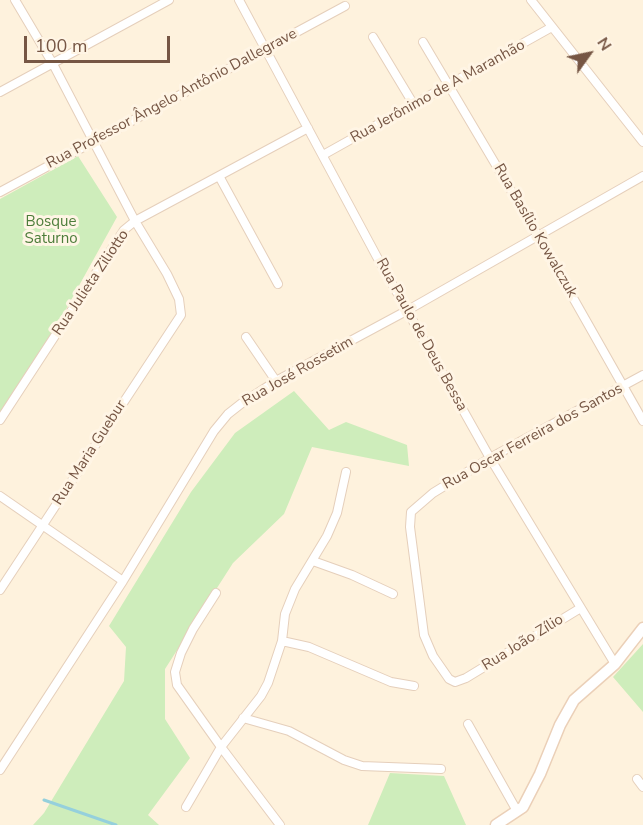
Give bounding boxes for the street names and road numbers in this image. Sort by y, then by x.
street label: Rua Professor Ângelo Antônio Dallegrave [44,25,300,173]
street label: Rua Jerônimo de A Maranhão [348,37,528,147]
street label: Rua Basílio Kowalczuk [489,161,581,301]
street label: Rua Julieta Ziliotto [49,227,133,339]
street label: Rua Paulo de Deus Bessa [371,255,471,415]
street label: Rua José Rossetim [240,333,356,411]
street label: Rua Oscar Ferreira dos Santos [440,380,626,494]
street label: Rua Maria Guebur [49,397,131,509]
street label: Rua João Zílio [479,611,567,675]

